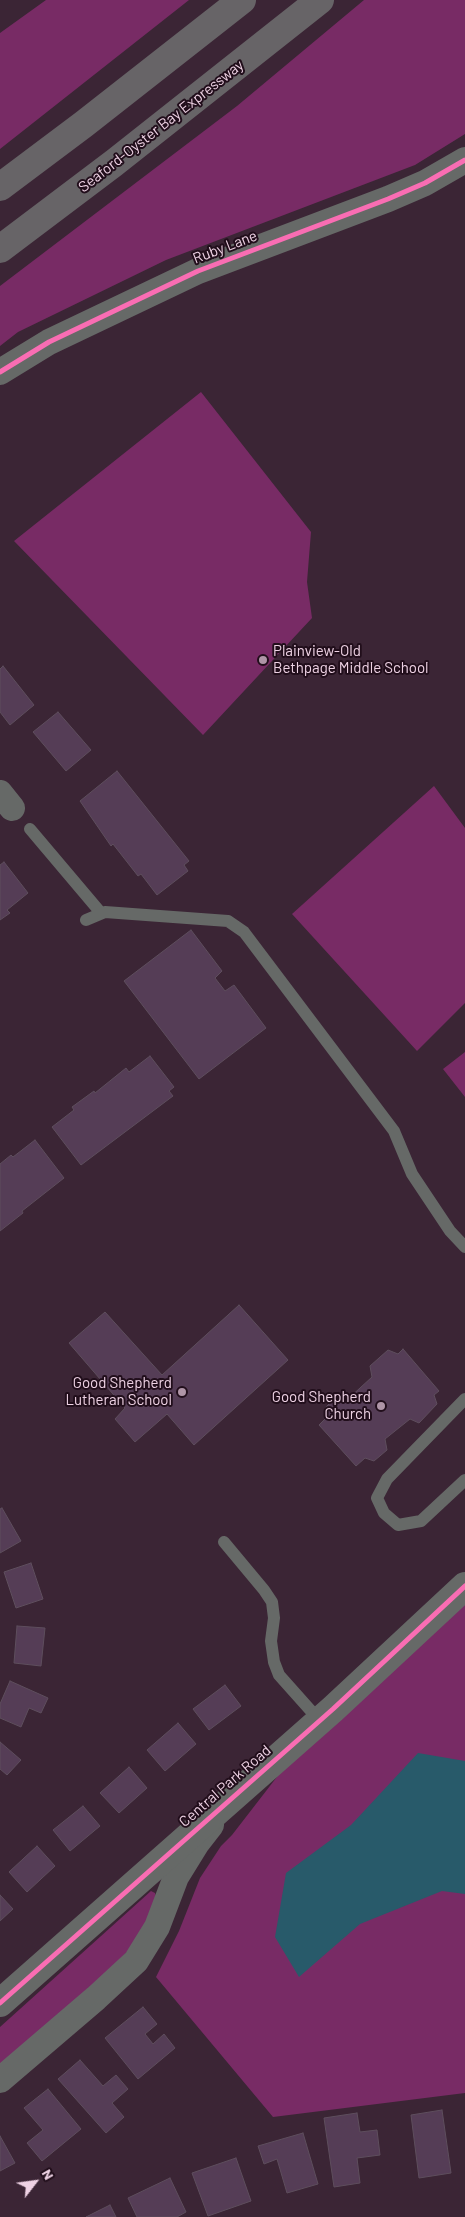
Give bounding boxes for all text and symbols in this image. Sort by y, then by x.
street label: Seaford-Oyster Bay Expressway [75,56,247,196]
street label: Ruby Lane [190,227,260,267]
place label: Plainview-Old Bethpage Middle School [273,642,429,677]
marker: Plainview-Old Bethpage Middle School [257,654,269,666]
place label: Good Shepherd Lutheran School [65,1374,172,1409]
marker: Good Shepherd Lutheran School [176,1386,188,1398]
place label: Good Shepherd Church [272,1388,371,1423]
marker: Good Shepherd Church [375,1400,387,1412]
street label: Central Park Road [175,1741,275,1831]
north arrow [10,2157,60,2207]
text: N [39,2166,58,2183]

